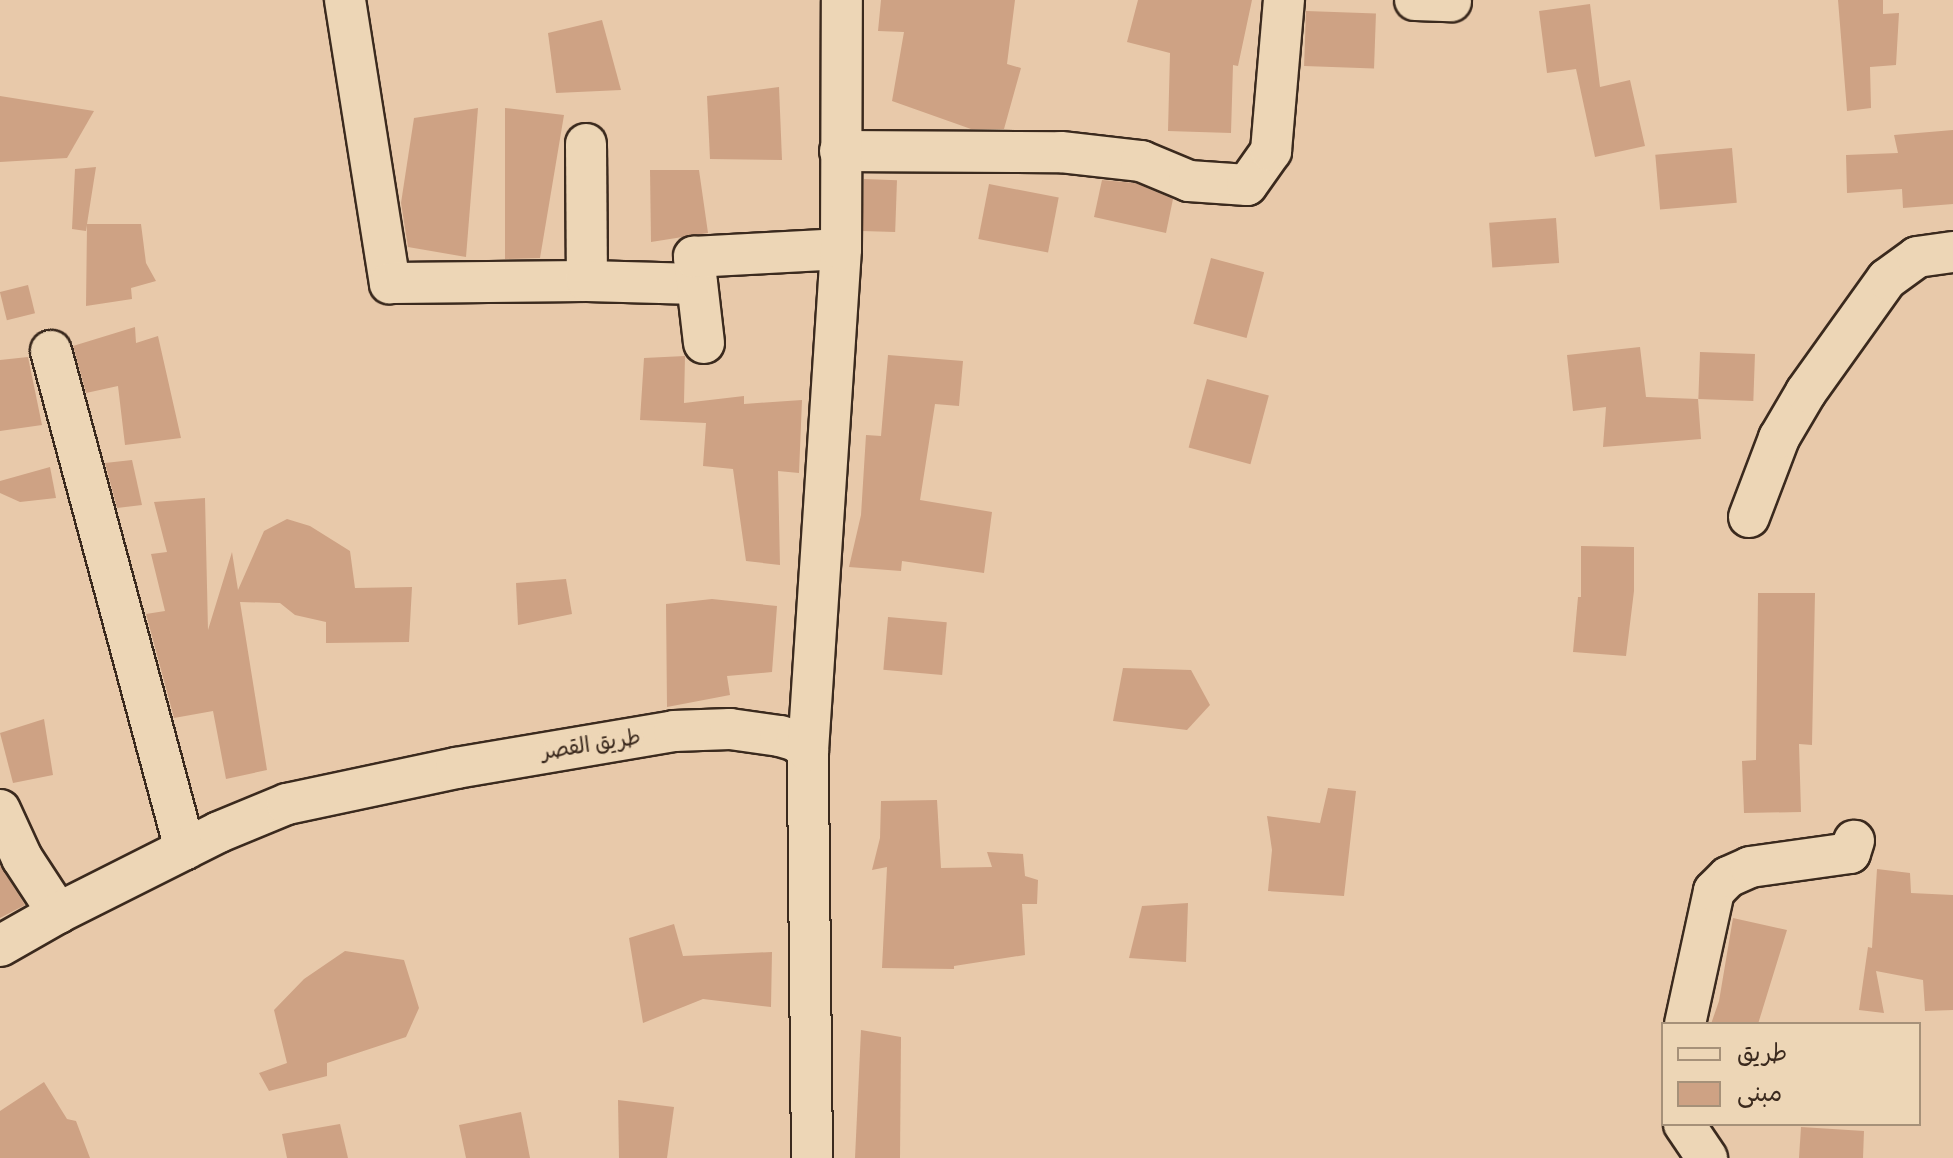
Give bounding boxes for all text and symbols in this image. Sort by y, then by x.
street label: طريق القصر [539,724,643,766]
legend [1661,1022,1921,1126]
text: طريق [1737,1039,1787,1068]
text: مبنى [1737,1079,1782,1108]

